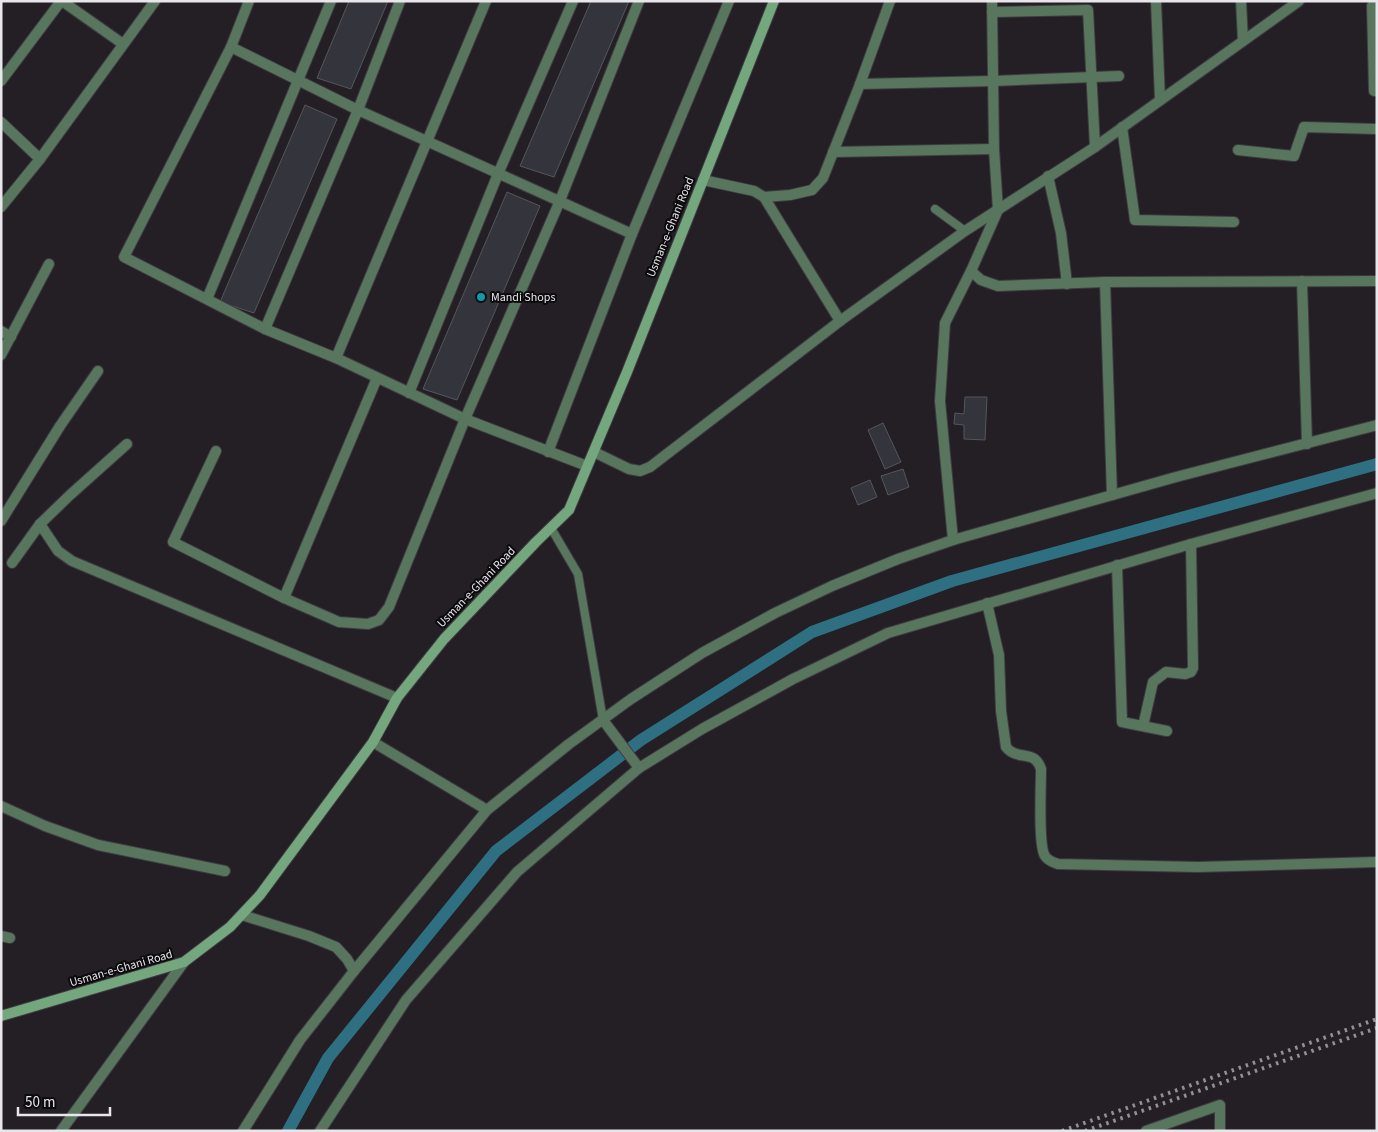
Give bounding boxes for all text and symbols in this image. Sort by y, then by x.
street label: Usman-e-Ghani Road [643,175,698,280]
place label: Mandi Shops [491,289,555,306]
marker: Mandi Shops [475,291,487,303]
street label: Usman-e-Ghani Road [433,543,519,632]
street label: Usman-e-Ghani Road [68,946,175,991]
scale bar [18,1084,110,1116]
text: 50 m [25,1092,55,1113]

